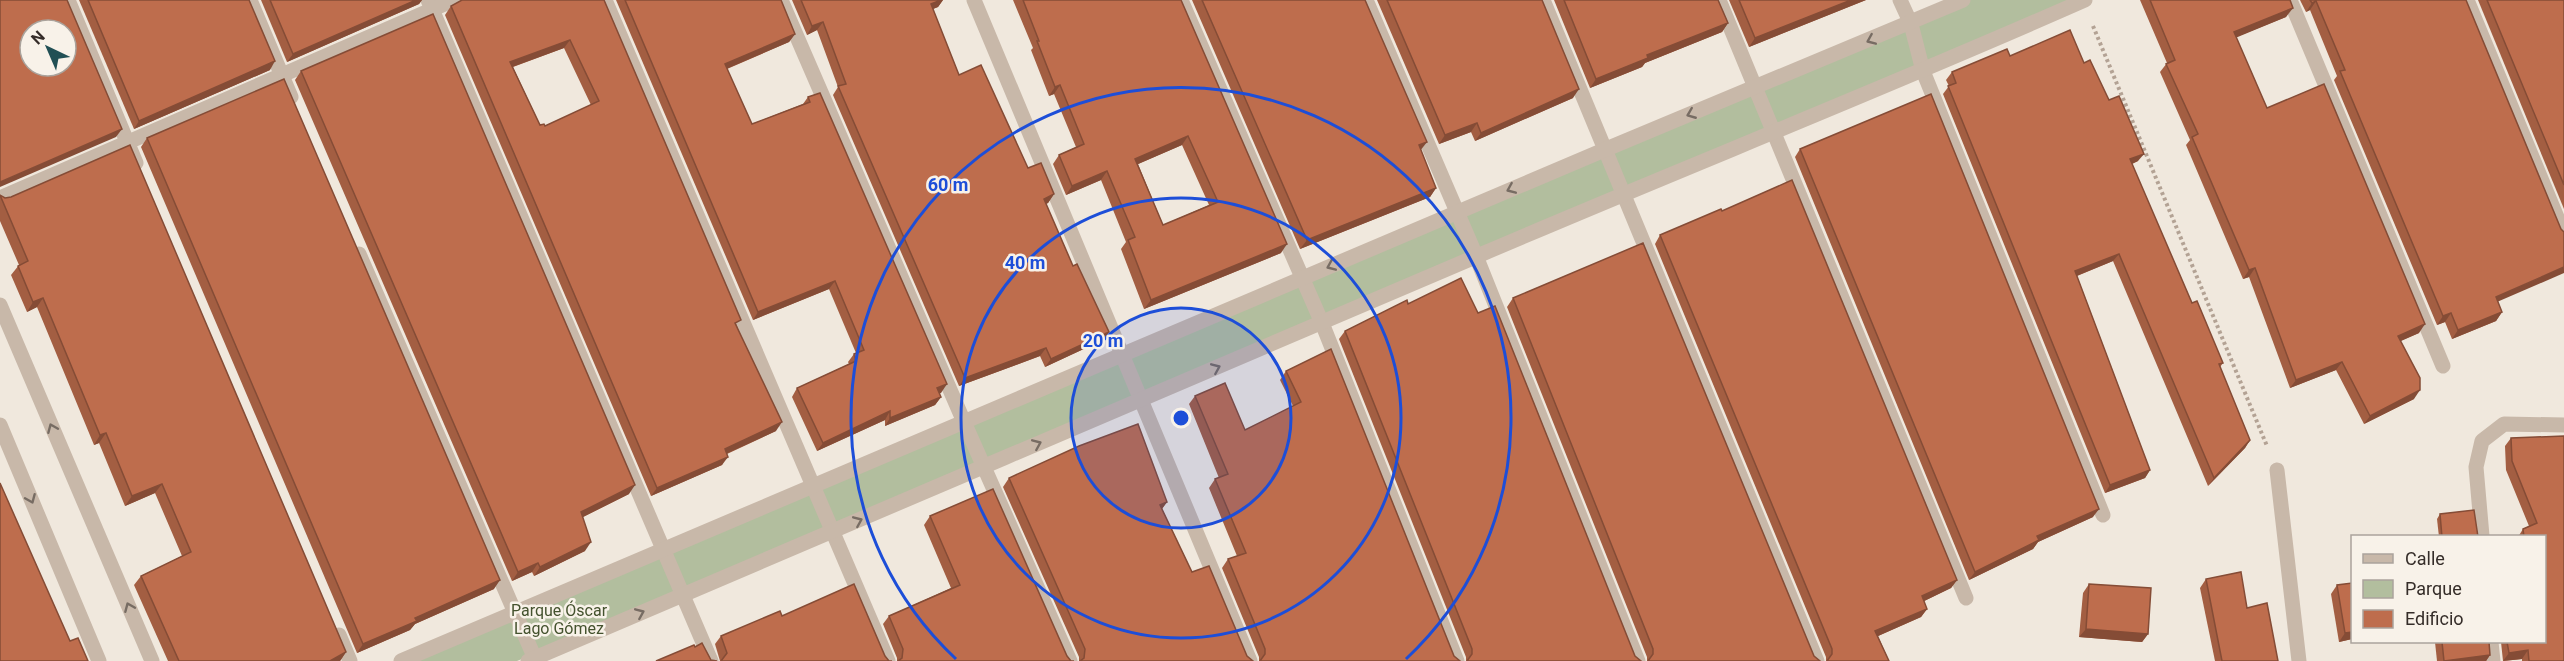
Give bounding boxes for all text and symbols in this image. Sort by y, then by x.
north arrow [18,18,78,78]
text: N [27,27,49,48]
one-way arrow [1866,33,1877,45]
one-way arrow [1686,107,1697,119]
text: 60 m [928,174,968,195]
one-way arrow [1506,182,1517,194]
text: 40 m [1005,252,1045,273]
one-way arrow [1327,259,1338,271]
text: 20 m [1083,330,1123,351]
one-way arrow [1210,363,1221,375]
centre of rings [1171,408,1191,428]
one-way arrow [47,423,59,434]
one-way arrow [1031,439,1042,451]
one-way arrow [24,492,36,503]
one-way arrow [851,516,862,528]
legend [2351,535,2546,643]
text: Calle [2405,548,2445,569]
text: Parque [2405,578,2462,599]
park label: Parque Óscar Lago Gómez [511,600,608,638]
one-way arrow [124,603,136,614]
text: Edificio [2405,608,2464,629]
one-way arrow [633,609,644,621]

